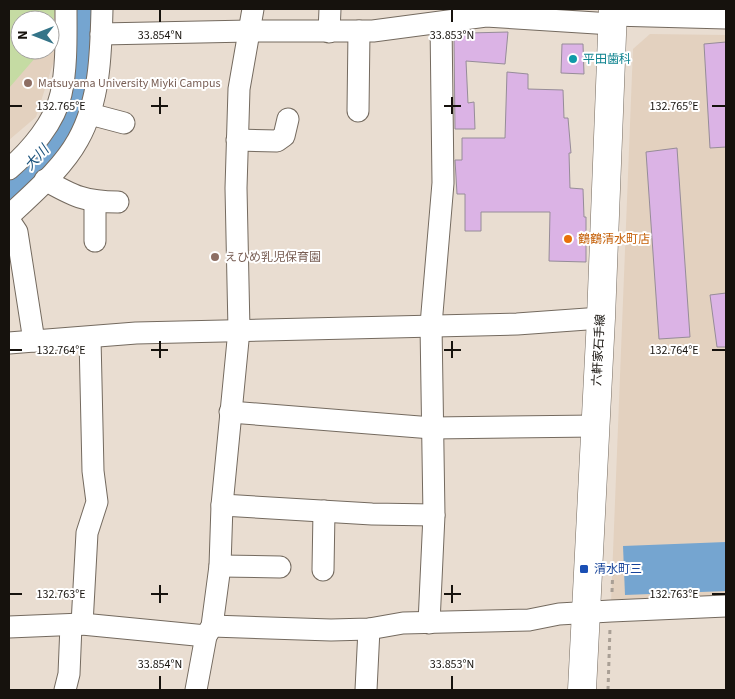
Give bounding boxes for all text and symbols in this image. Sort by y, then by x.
north arrow [10,10,60,60]
text: 33.854°N [138,27,182,44]
text: 33.853°N [430,27,474,44]
text: N [13,30,33,40]
place label: 平田歯科 [583,51,631,68]
marker: 平田歯科 [567,53,579,65]
place label: Matsuyama University Miyki Campus [38,75,220,92]
marker: Matsuyama University Miyki Campus [22,77,34,89]
text: 132.765°E [36,98,86,115]
text: 132.765°E [649,98,699,115]
water label: 大川 [20,139,55,175]
place label: 鶴鶴清水町店 [578,231,650,248]
marker: 鶴鶴清水町店 [562,233,574,245]
place label: えひめ乳児保育園 [225,249,321,266]
marker: えひめ乳児保育園 [209,251,221,263]
street label: 六軒家石手線 [589,314,609,386]
text: 132.764°E [36,342,86,359]
text: 132.764°E [649,342,699,359]
place label: 清水町三 [594,561,642,578]
marker: 清水町三 [578,563,590,575]
text: 132.763°E [36,586,86,603]
text: 132.763°E [649,586,699,603]
text: 33.854°N [138,656,182,673]
text: 33.853°N [430,656,474,673]

